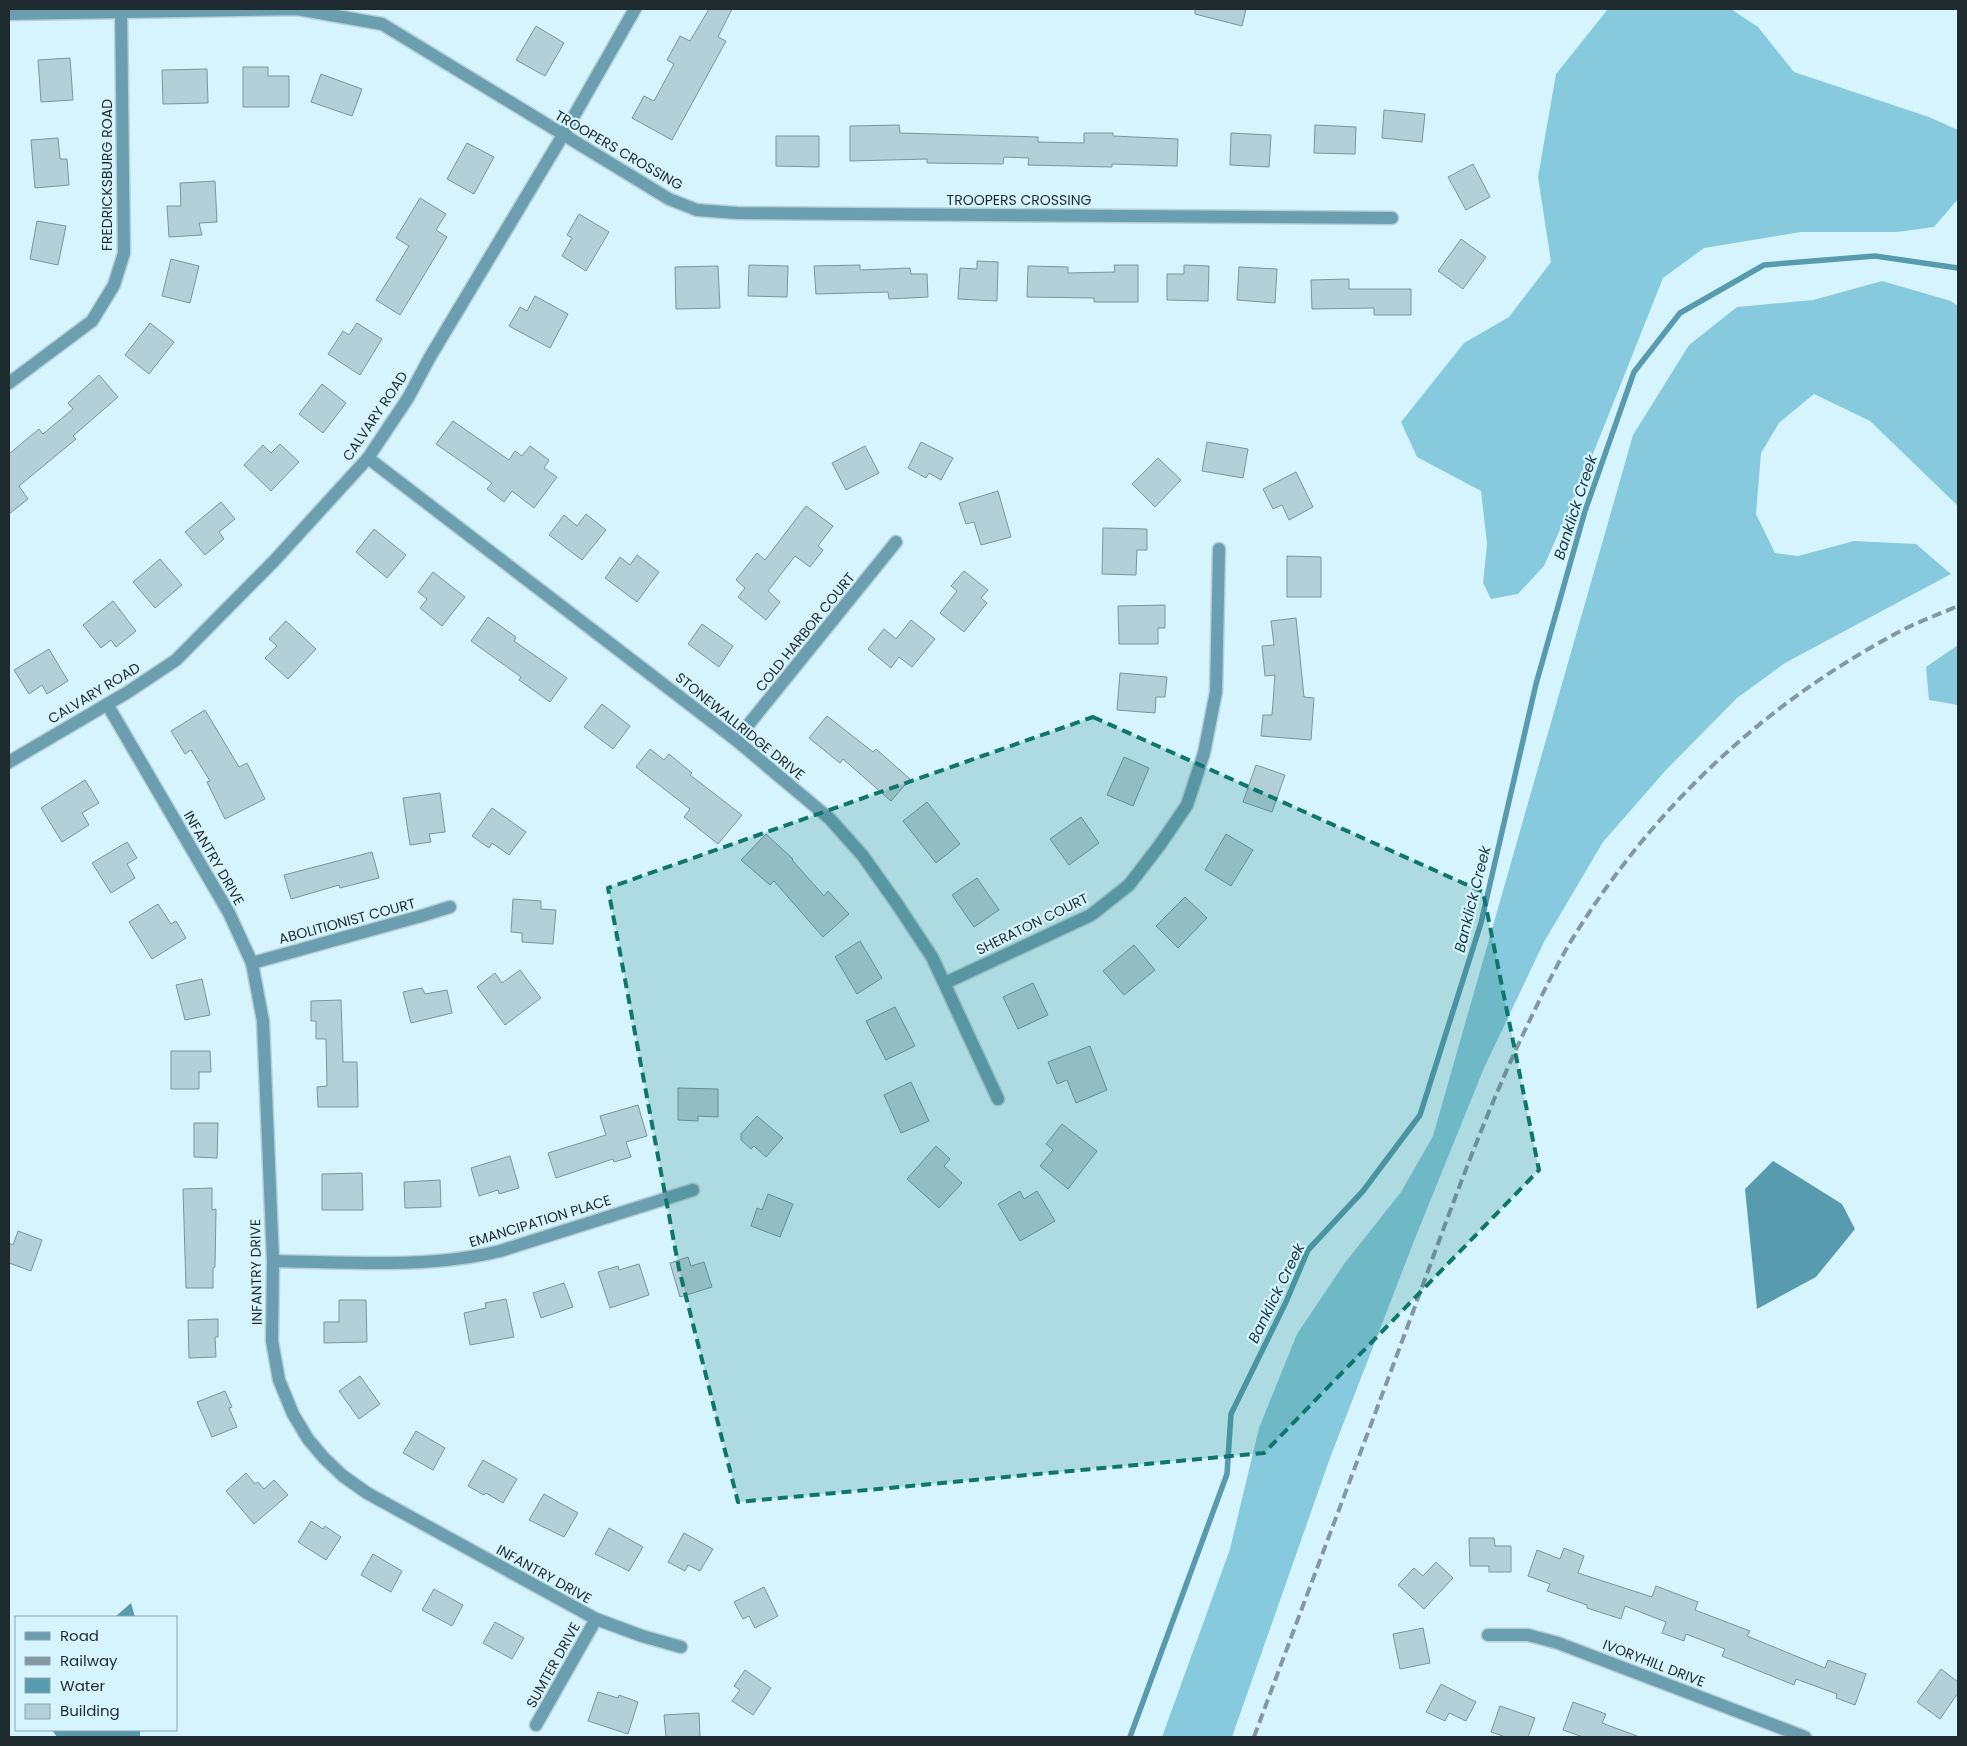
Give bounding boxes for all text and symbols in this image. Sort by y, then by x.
street label: FREDRICKSBURG ROAD [97,99,117,251]
street label: TROOPERS CROSSING [551,105,687,195]
street label: TROOPERS CROSSING [947,190,1091,210]
street label: CALVARY ROAD [338,367,413,465]
water label: Banklick Creek [1548,451,1602,562]
street label: COLD HARBOR COURT [751,568,860,696]
street label: CALVARY ROAD [44,657,144,728]
street label: STONEWALLRIDGE DRIVE [671,668,809,784]
street label: INFANTRY DRIVE [179,807,249,909]
water label: Banklick Creek [1449,842,1496,954]
street label: SHERATON COURT [973,888,1092,960]
street label: ABOLITIONIST COURT [276,893,418,949]
street label: EMANCIPATION PLACE [467,1190,613,1252]
street label: INFANTRY DRIVE [245,1219,267,1325]
water label: Banklick Creek [1243,1238,1310,1347]
street label: INFANTRY DRIVE [493,1540,595,1608]
legend [15,1616,178,1731]
street label: SUMTER DRIVE [521,1619,585,1711]
text: Road [60,1625,99,1646]
street label: IVORYHILL DRIVE [1600,1634,1708,1692]
text: Railway [60,1650,118,1671]
text: Water [60,1675,106,1696]
text: Building [60,1700,120,1721]

